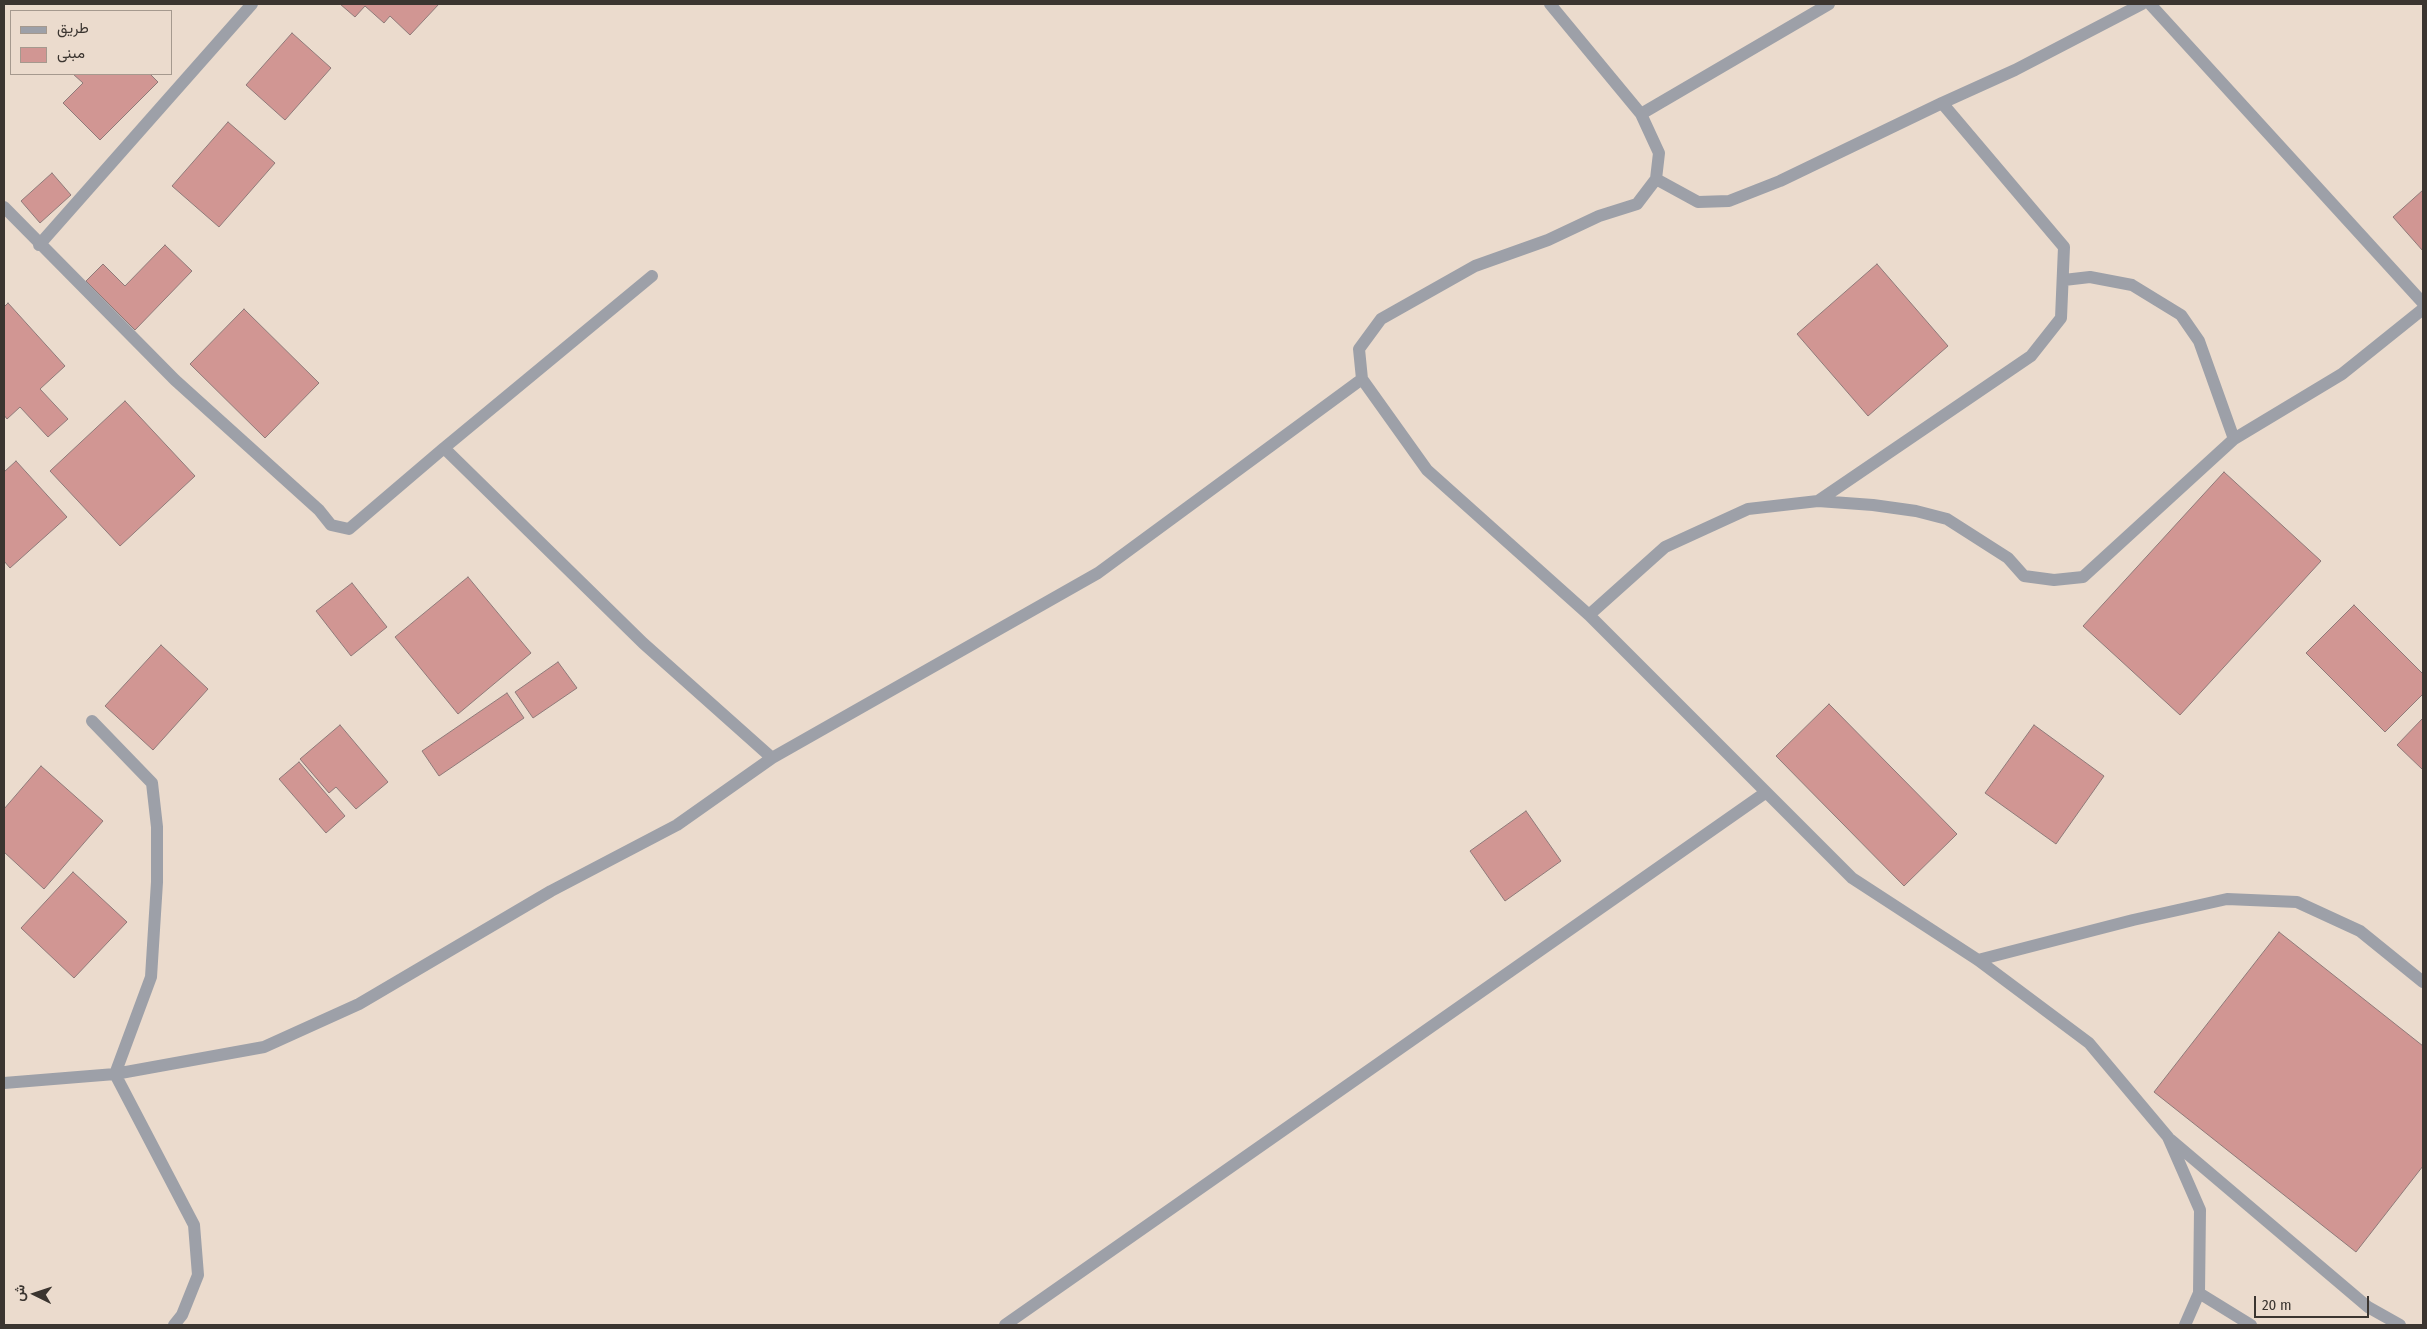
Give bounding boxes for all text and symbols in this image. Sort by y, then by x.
legend [10,10,172,75]
text: طريق [57,19,89,37]
text: مبنى [57,44,85,62]
north arrow [10,1269,60,1319]
text: ش [10,1284,29,1302]
scale bar [2257,1286,2372,1318]
text: 20 m [2262,1296,2292,1314]

